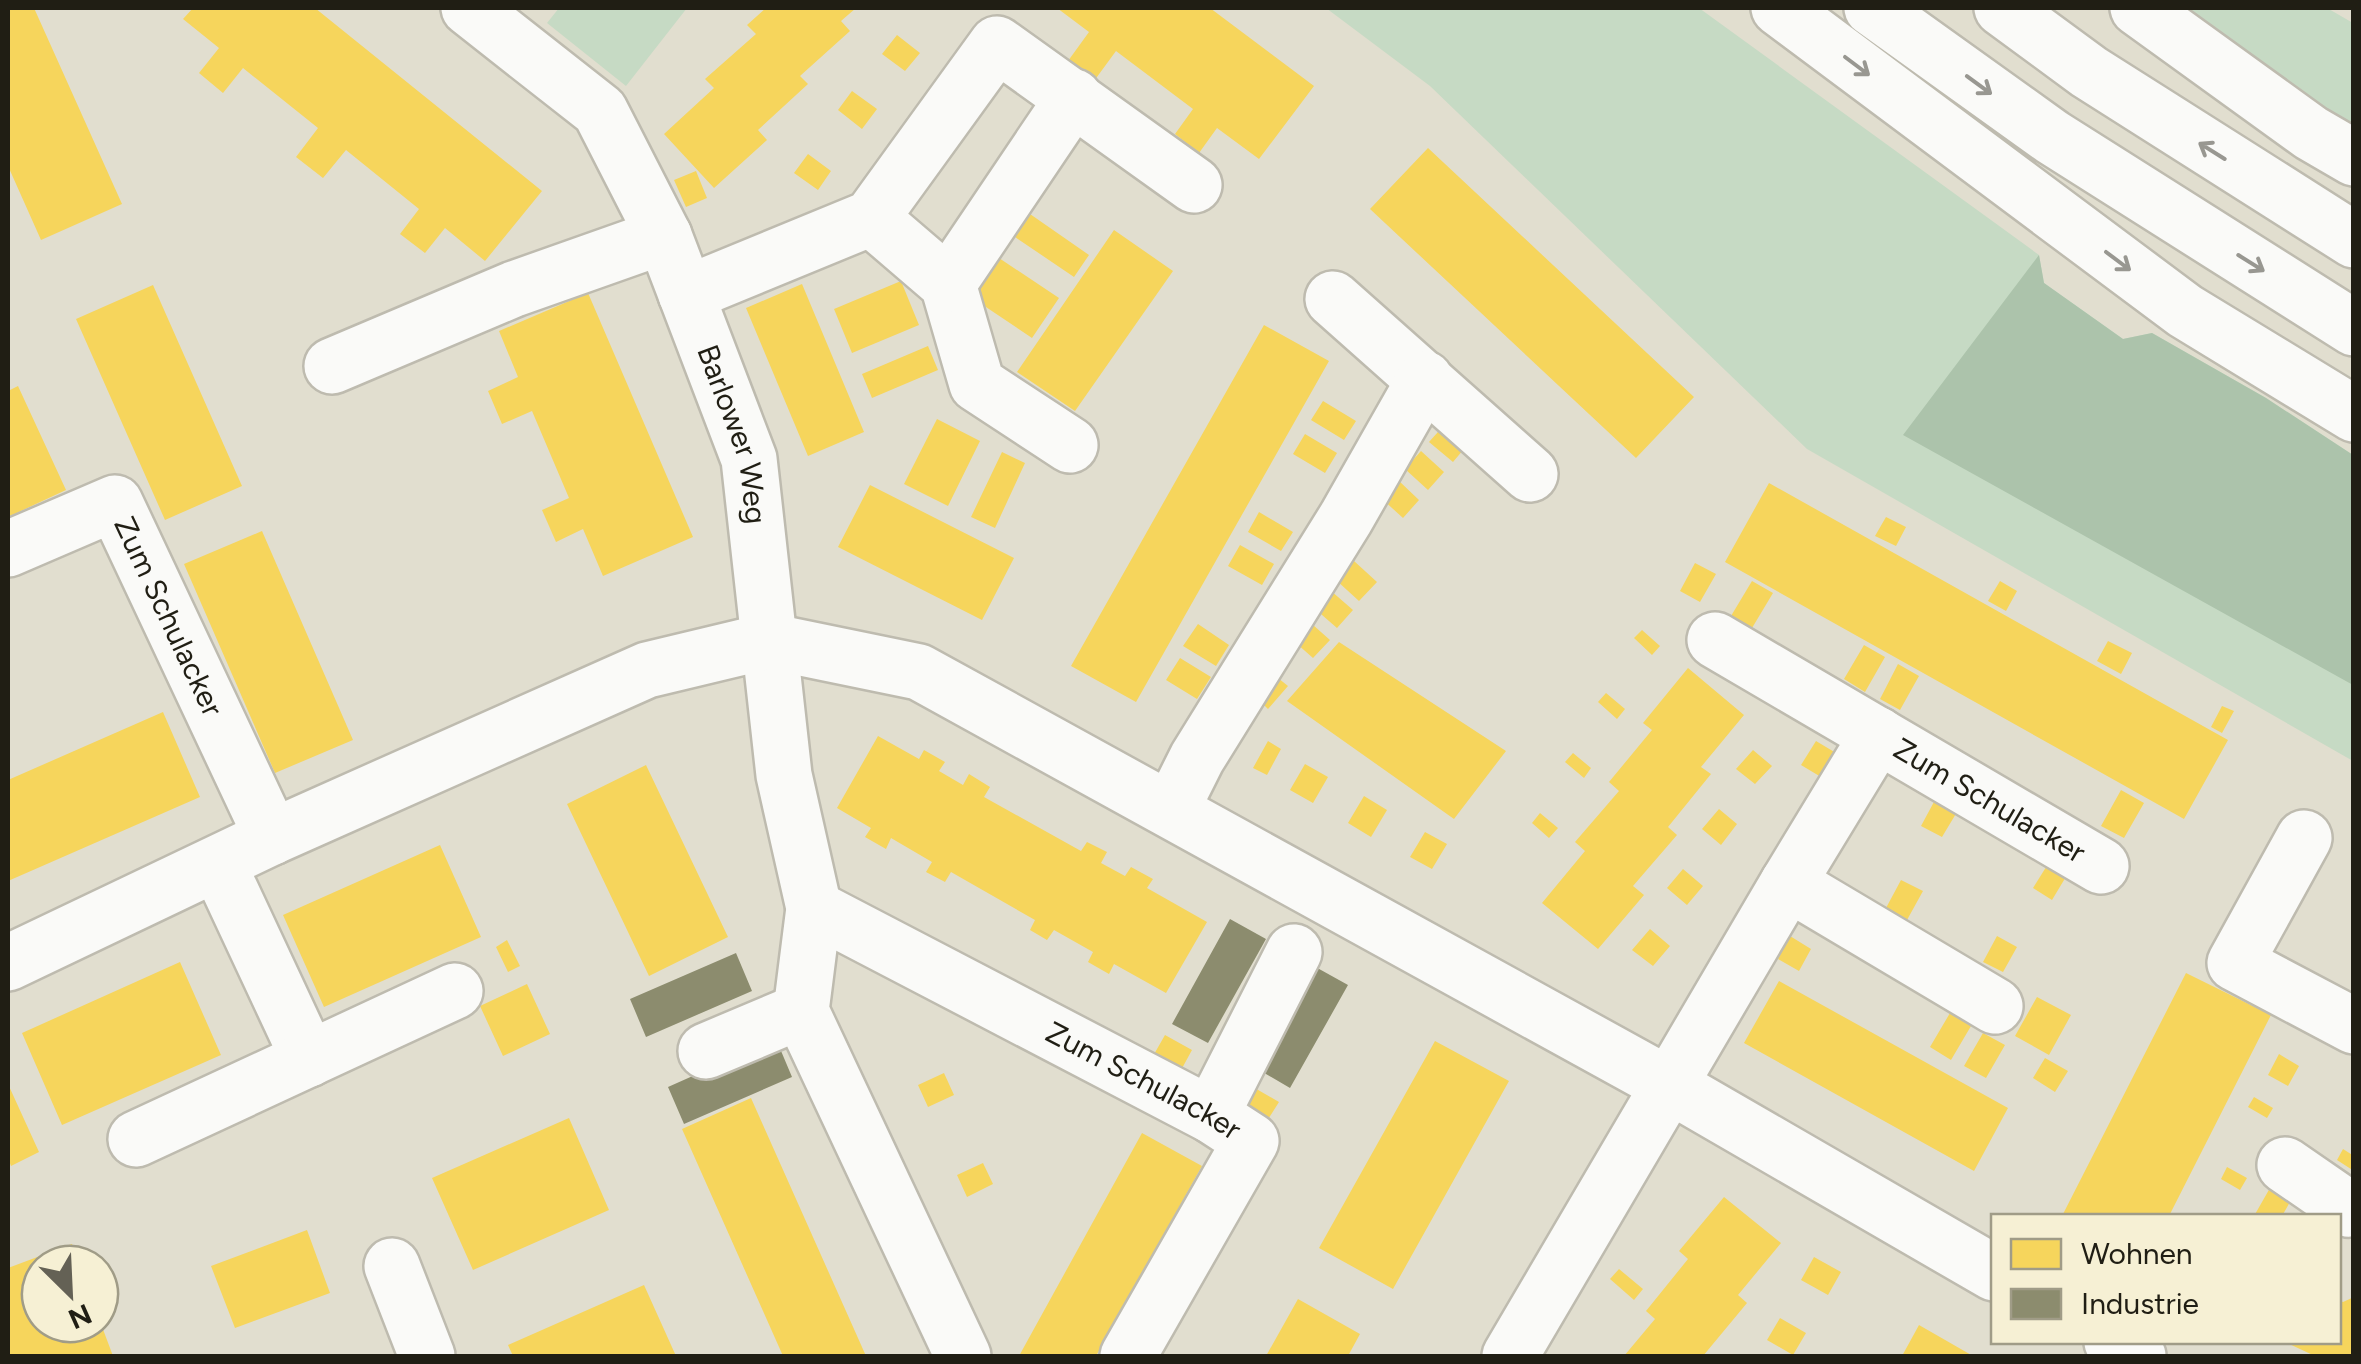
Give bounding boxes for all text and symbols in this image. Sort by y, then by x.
one-way arrow [1843,55,1870,76]
one-way arrow [1965,74,1993,95]
one-way arrow [2198,140,2227,161]
one-way arrow [2104,250,2131,271]
one-way arrow [2236,253,2265,274]
street label: Barlower Weg [689,339,775,526]
street label: Zum Schulacker [106,511,232,722]
street label: Zum Schulacker [1887,730,2092,871]
street label: Zum Schulacker [1040,1013,1248,1148]
legend [1991,1214,2341,1344]
text: Wohnen [2081,1235,2193,1272]
north arrow [20,1244,120,1344]
text: Industrie [2081,1285,2199,1322]
text: N [63,1297,97,1337]

